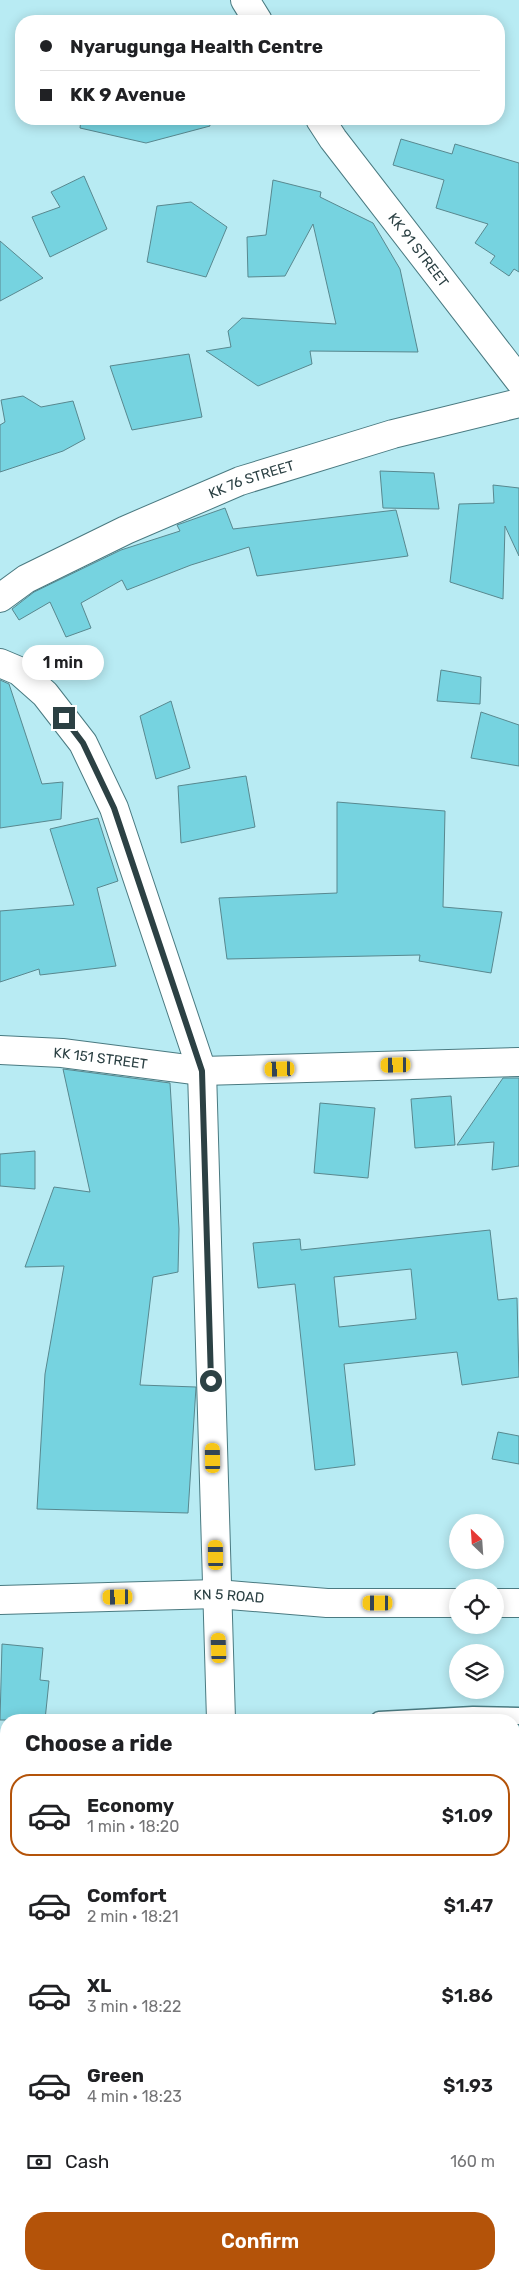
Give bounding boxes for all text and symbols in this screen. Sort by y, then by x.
text: Nyarugunga Health Centre [70,35,323,58]
text: KK 9 Avenue [70,83,186,106]
street label: KK 91 STREET [384,210,452,291]
street label: KK 76 STREET [206,457,296,503]
callout: 1 min [23,646,105,680]
text: 1 min [43,653,83,672]
route end [53,707,75,729]
street label: KK 151 STREET [53,1045,149,1073]
car [380,1057,411,1073]
car [264,1061,295,1077]
route start [200,1370,222,1392]
car [205,1443,220,1473]
north arrow [449,1514,504,1569]
map controls [449,1514,504,1699]
car [208,1540,223,1570]
button: locate [449,1579,504,1634]
street label: KN 5 ROAD [193,1586,265,1607]
car [102,1589,133,1605]
car [363,1596,393,1611]
car [210,1633,227,1663]
button: layers [449,1644,504,1699]
text: Choose a ride [25,1730,172,1757]
icon: car [27,1793,72,1838]
text: Economy [87,1794,174,1817]
text: $1.09 [442,1804,493,1827]
text: 1 min · 18:20 [87,1817,179,1836]
icon: car [27,1883,72,1928]
text: Comfort [87,1884,167,1907]
text: $1.47 [444,1894,493,1917]
text: 2 min · 18:21 [87,1907,179,1926]
icon: car [27,1973,72,2018]
text: XL [87,1974,111,1997]
text: $1.86 [442,1984,493,2007]
text: 3 min · 18:22 [87,1997,181,2016]
icon: car [27,2063,72,2108]
text: Green [87,2064,144,2087]
text: $1.93 [443,2074,493,2097]
text: 4 min · 18:23 [87,2087,182,2106]
icon: cash [25,2148,53,2176]
text: Cash [65,2150,109,2173]
text: 160 m [450,2152,495,2171]
button: Confirm [25,2212,495,2270]

